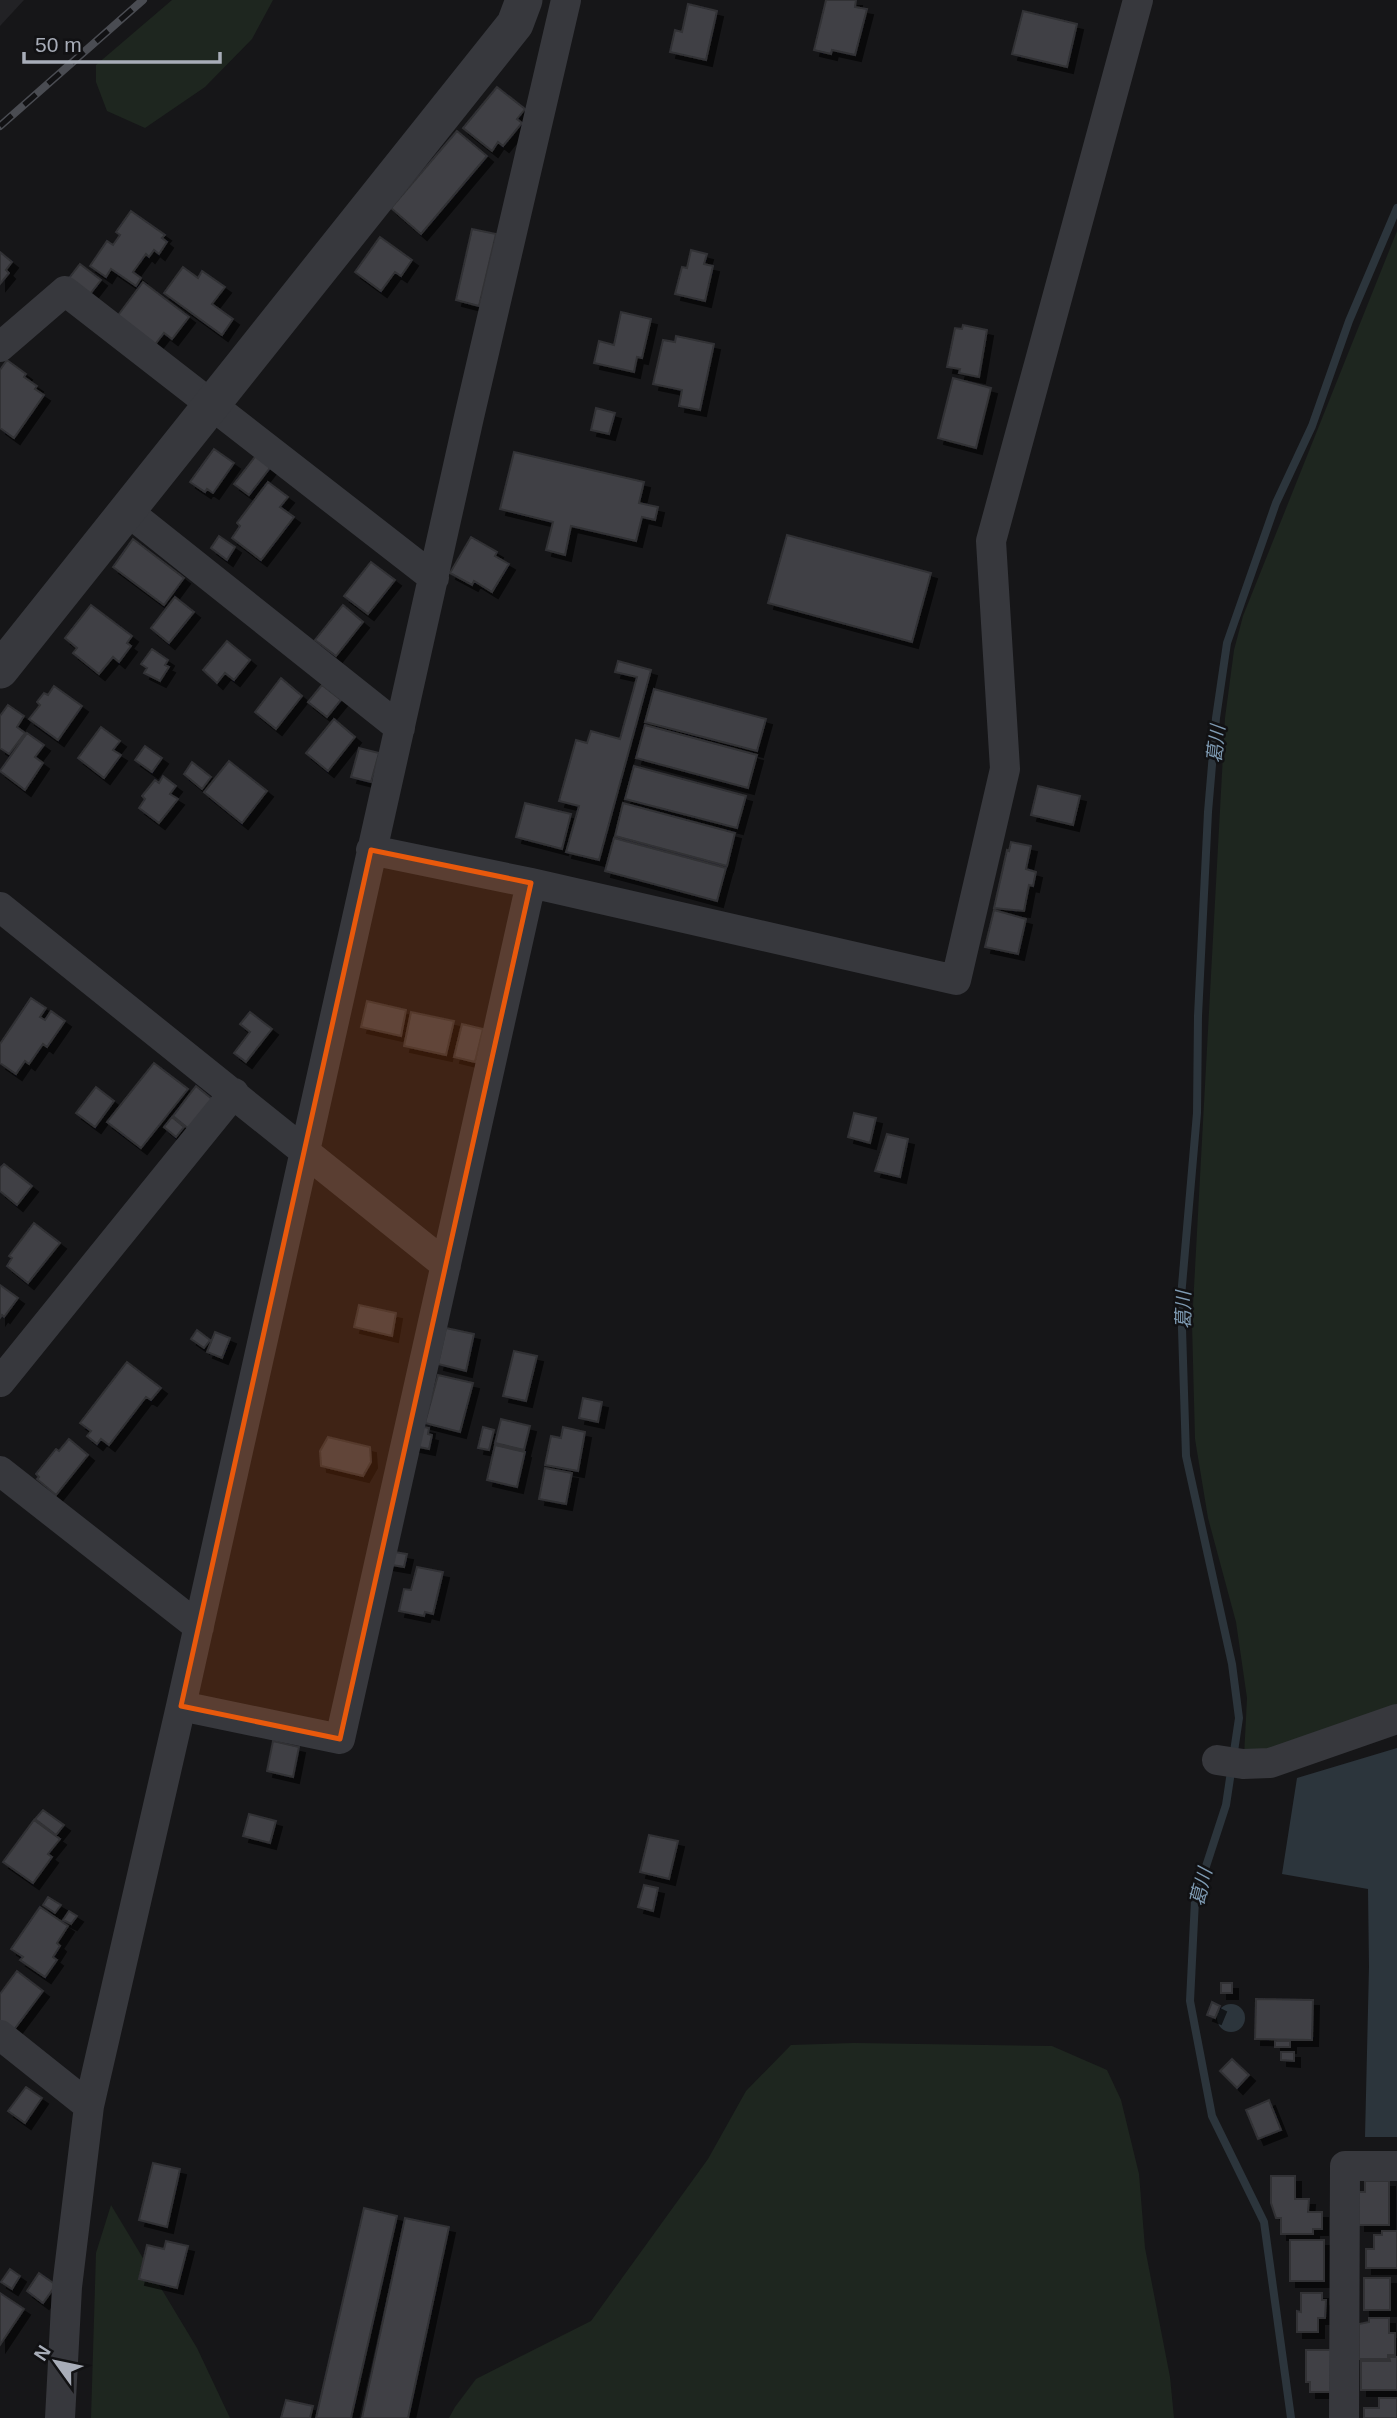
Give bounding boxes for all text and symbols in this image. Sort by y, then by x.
scale bar [24,21,220,65]
text: 50 m [35,33,82,56]
water label: 葛川 [1204,722,1229,764]
water label: 葛川 [1173,1289,1194,1329]
water label: 葛川 [1186,1864,1216,1908]
north arrow [21,2327,91,2397]
text: N [30,2342,55,2364]

